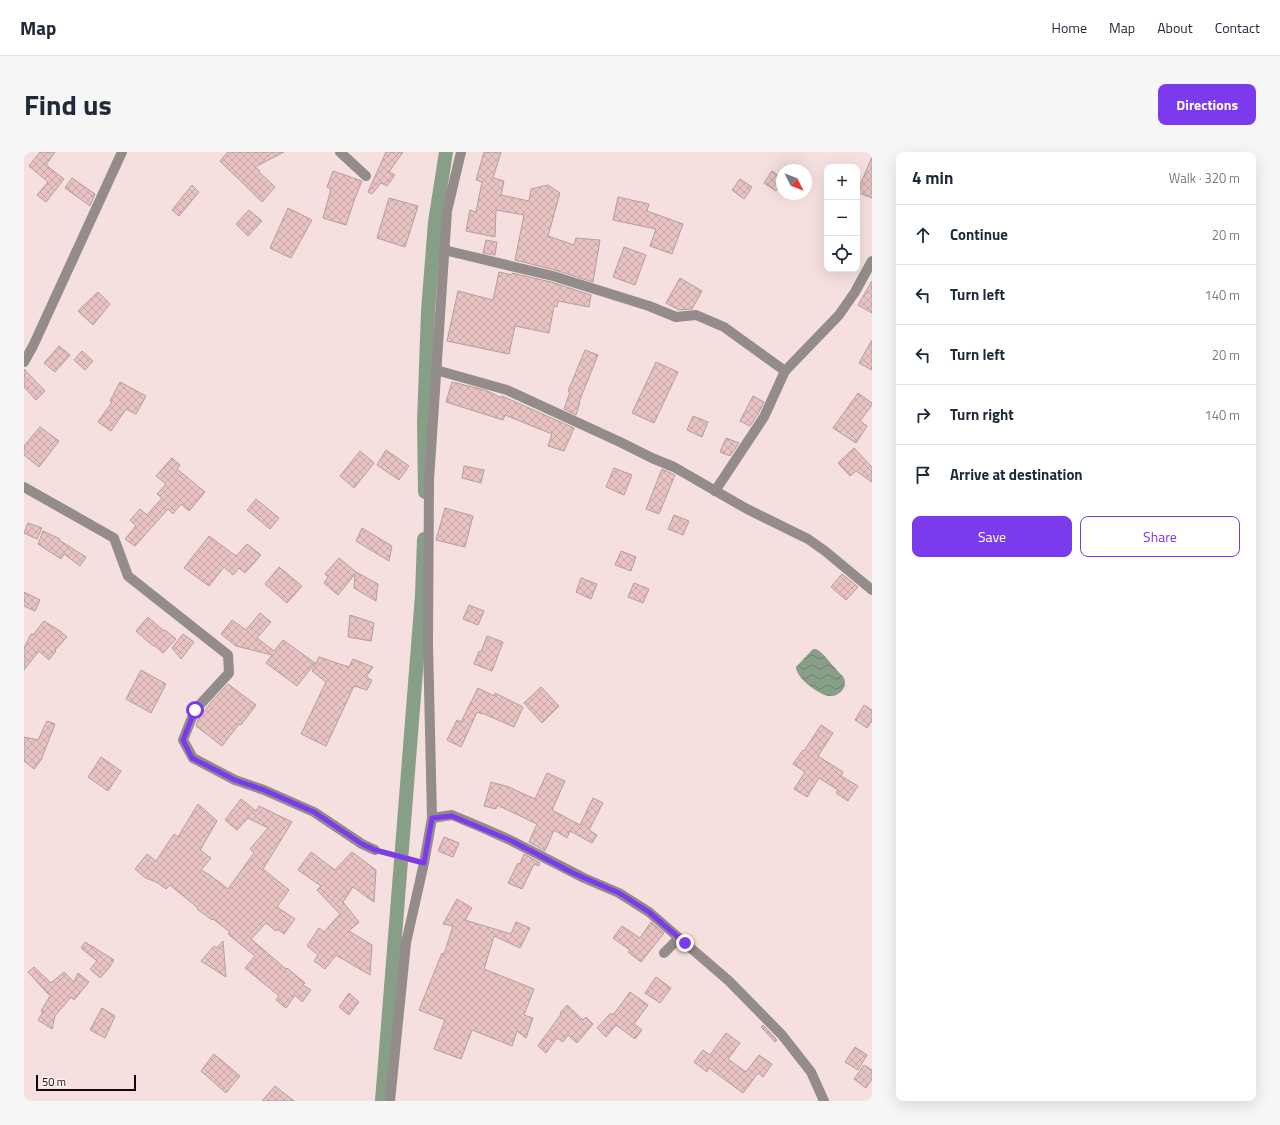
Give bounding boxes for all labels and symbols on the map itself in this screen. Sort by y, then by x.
north arrow [776,164,812,200]
route start [186,701,204,719]
route end [676,934,694,952]
scale bar [36,1073,136,1092]

